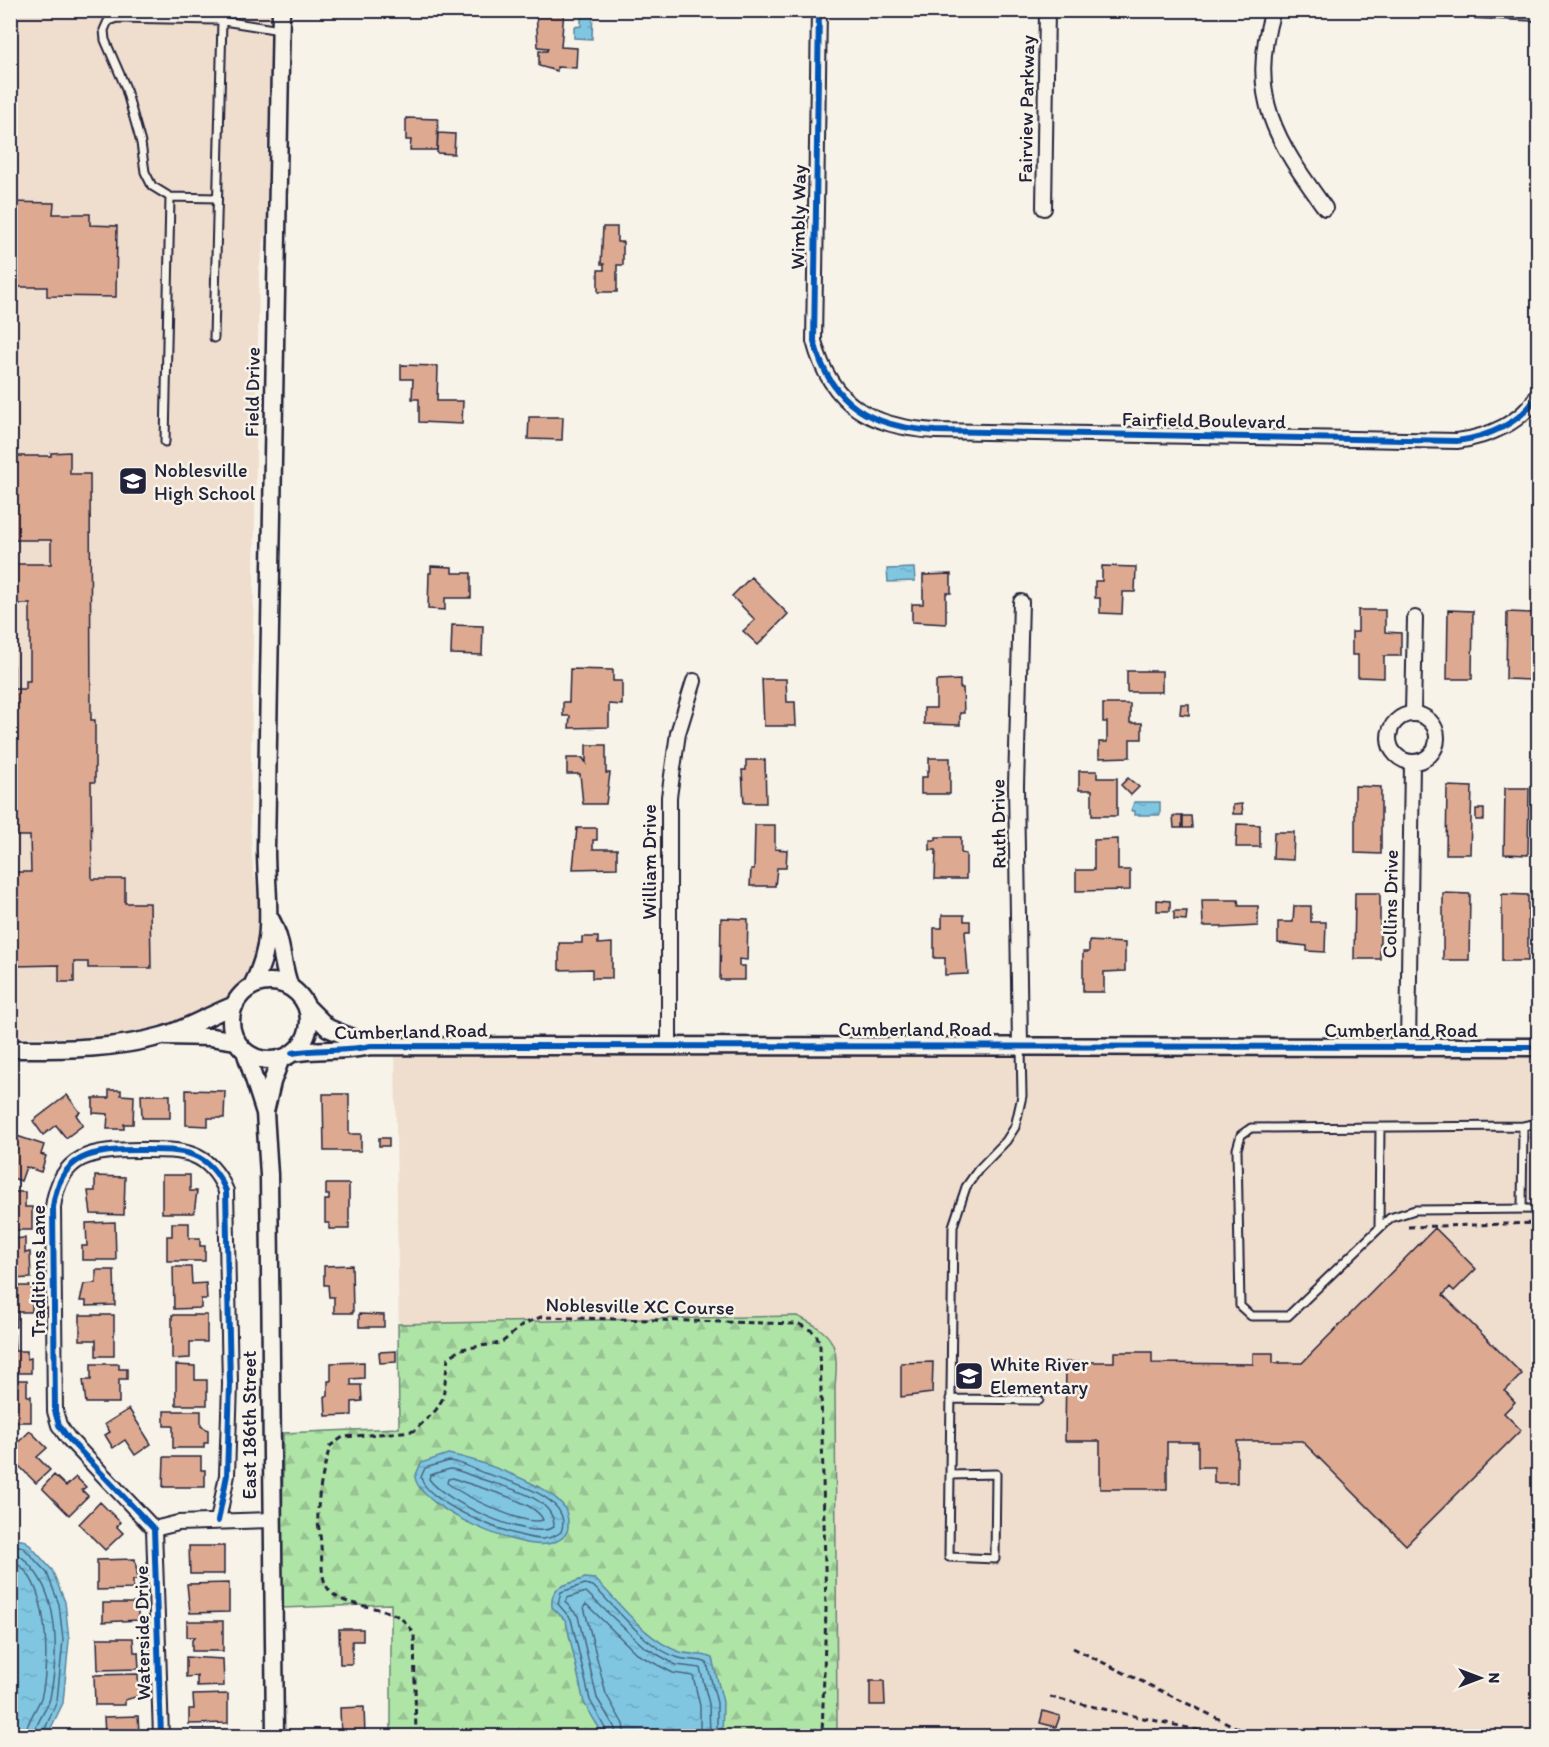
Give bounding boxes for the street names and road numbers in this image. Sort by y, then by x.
street label: Fairview Parkway [1013,34,1039,183]
street label: Wimbly Way [785,164,811,270]
street label: Field Drive [239,347,265,437]
street label: Fairfield Boulevard [1122,407,1286,433]
street label: Ruth Drive [985,779,1011,869]
street label: William Drive [637,804,661,920]
street label: Collins Drive [1377,849,1403,959]
street label: Cumberland Road [838,1017,992,1041]
street label: Cumberland Road [334,1018,488,1044]
street label: Cumberland Road [1324,1018,1478,1042]
street label: Traditions Lane [26,1205,50,1337]
street label: Noblesville XC Course [545,1292,735,1320]
street label: East 186th Street [237,1350,261,1500]
street label: Waterside Drive [129,1565,155,1701]

